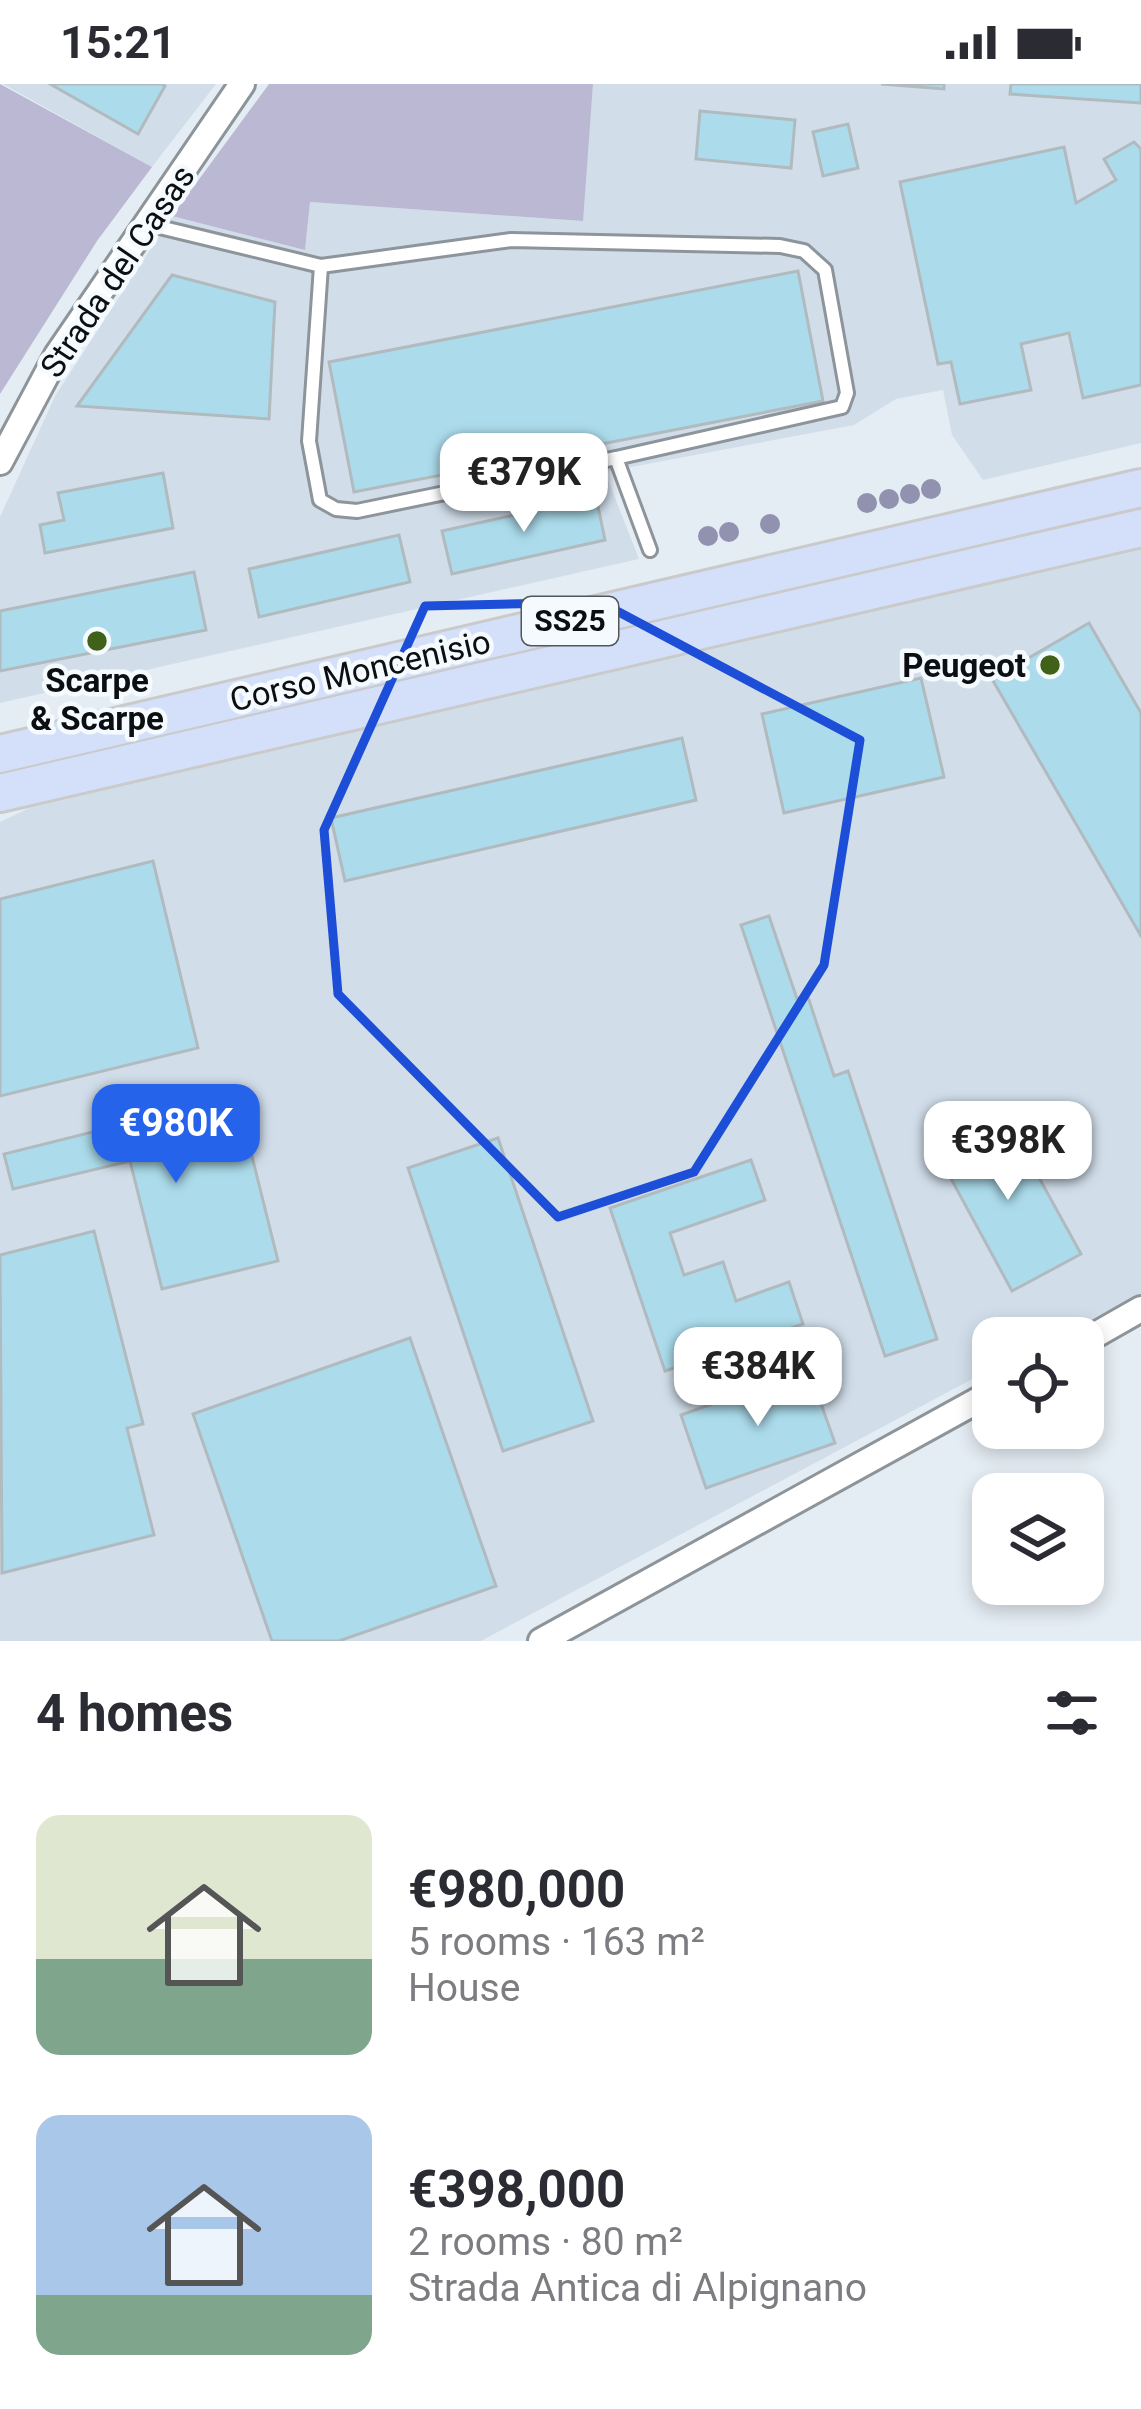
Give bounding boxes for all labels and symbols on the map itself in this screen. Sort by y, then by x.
street label: Strada del Casas [32,158,203,385]
pin: €379K [440,433,608,535]
road number: SS25 [522,597,618,645]
street label: Corso Moncenisio [226,622,494,719]
marker: Scarpe & Scarpe [84,628,110,654]
place label: Peugeot [902,646,1026,685]
marker: Peugeot [1037,652,1063,678]
place label: Scarpe & Scarpe [30,661,164,738]
pin: €980K [92,1084,260,1186]
pin: €398K [924,1101,1092,1203]
pin: €384K [674,1327,842,1429]

